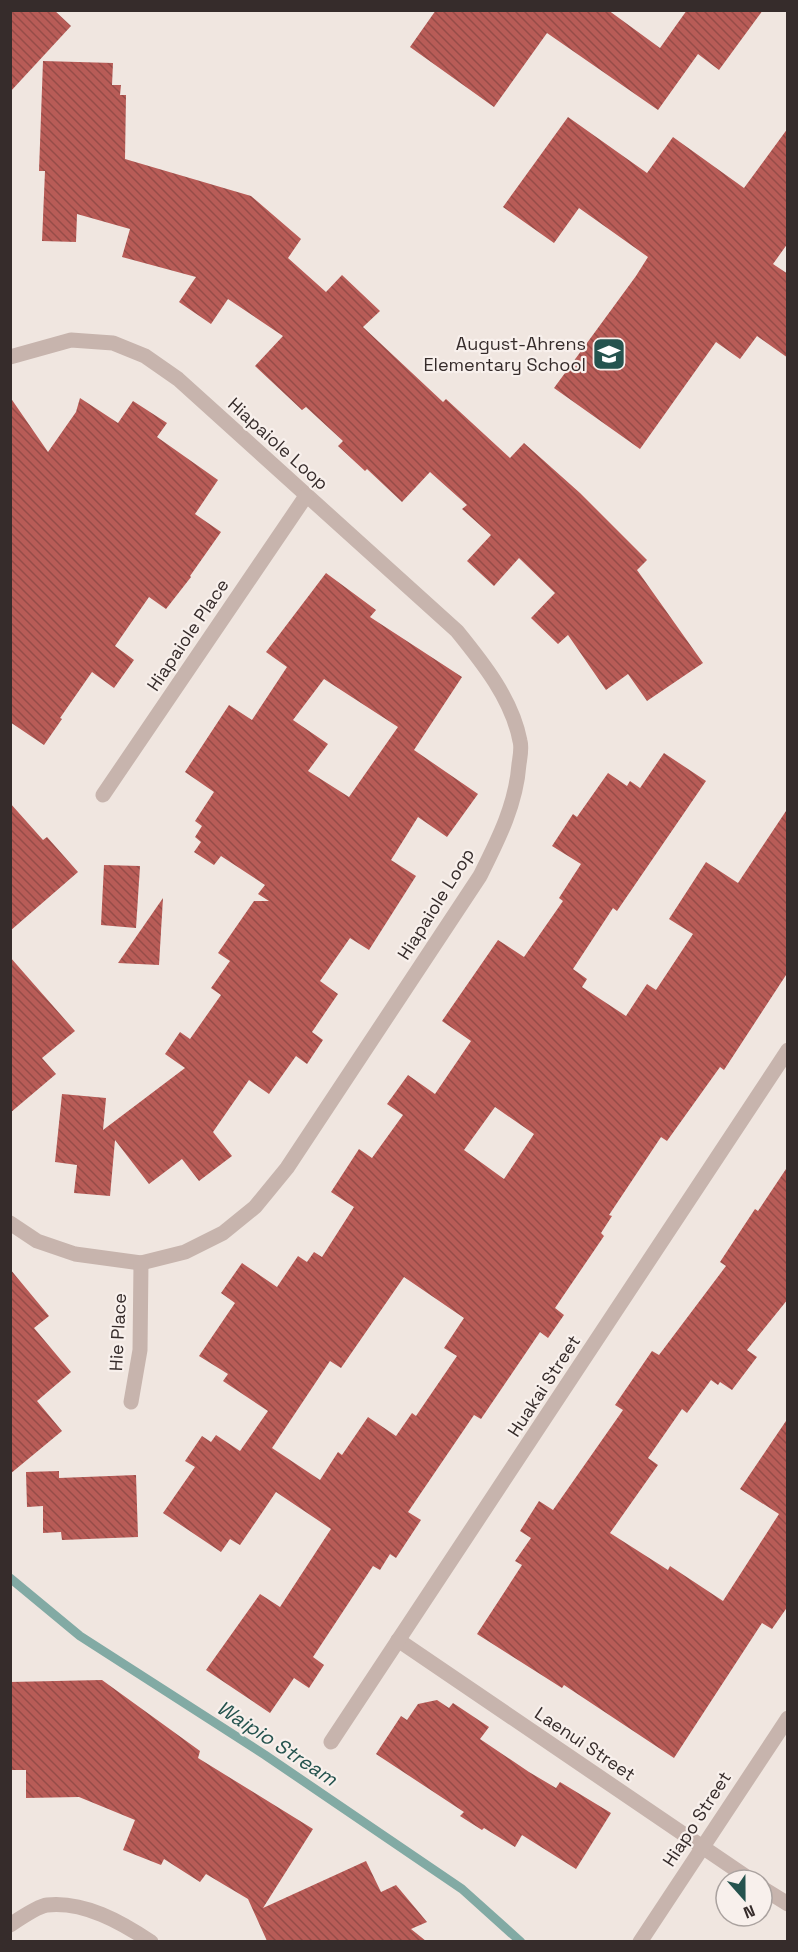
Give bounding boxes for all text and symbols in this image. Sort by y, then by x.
place label: August-Ahrens Elementary School [423,332,586,376]
school or university icon: August-Ahrens Elementary School [591,336,627,372]
street label: Hiapaiole Loop [223,392,333,495]
street label: Hiapaiole Place [142,574,234,695]
street label: Hiapaiole Loop [392,844,479,964]
street label: Hie Place [104,1292,131,1372]
street label: Huakai Street [502,1330,585,1441]
water label: Waipio Stream [212,1694,343,1792]
street label: Laenui Street [531,1701,640,1786]
street label: Hiapo Street [657,1767,736,1871]
north arrow [714,1868,774,1928]
text: N [740,1900,758,1923]

